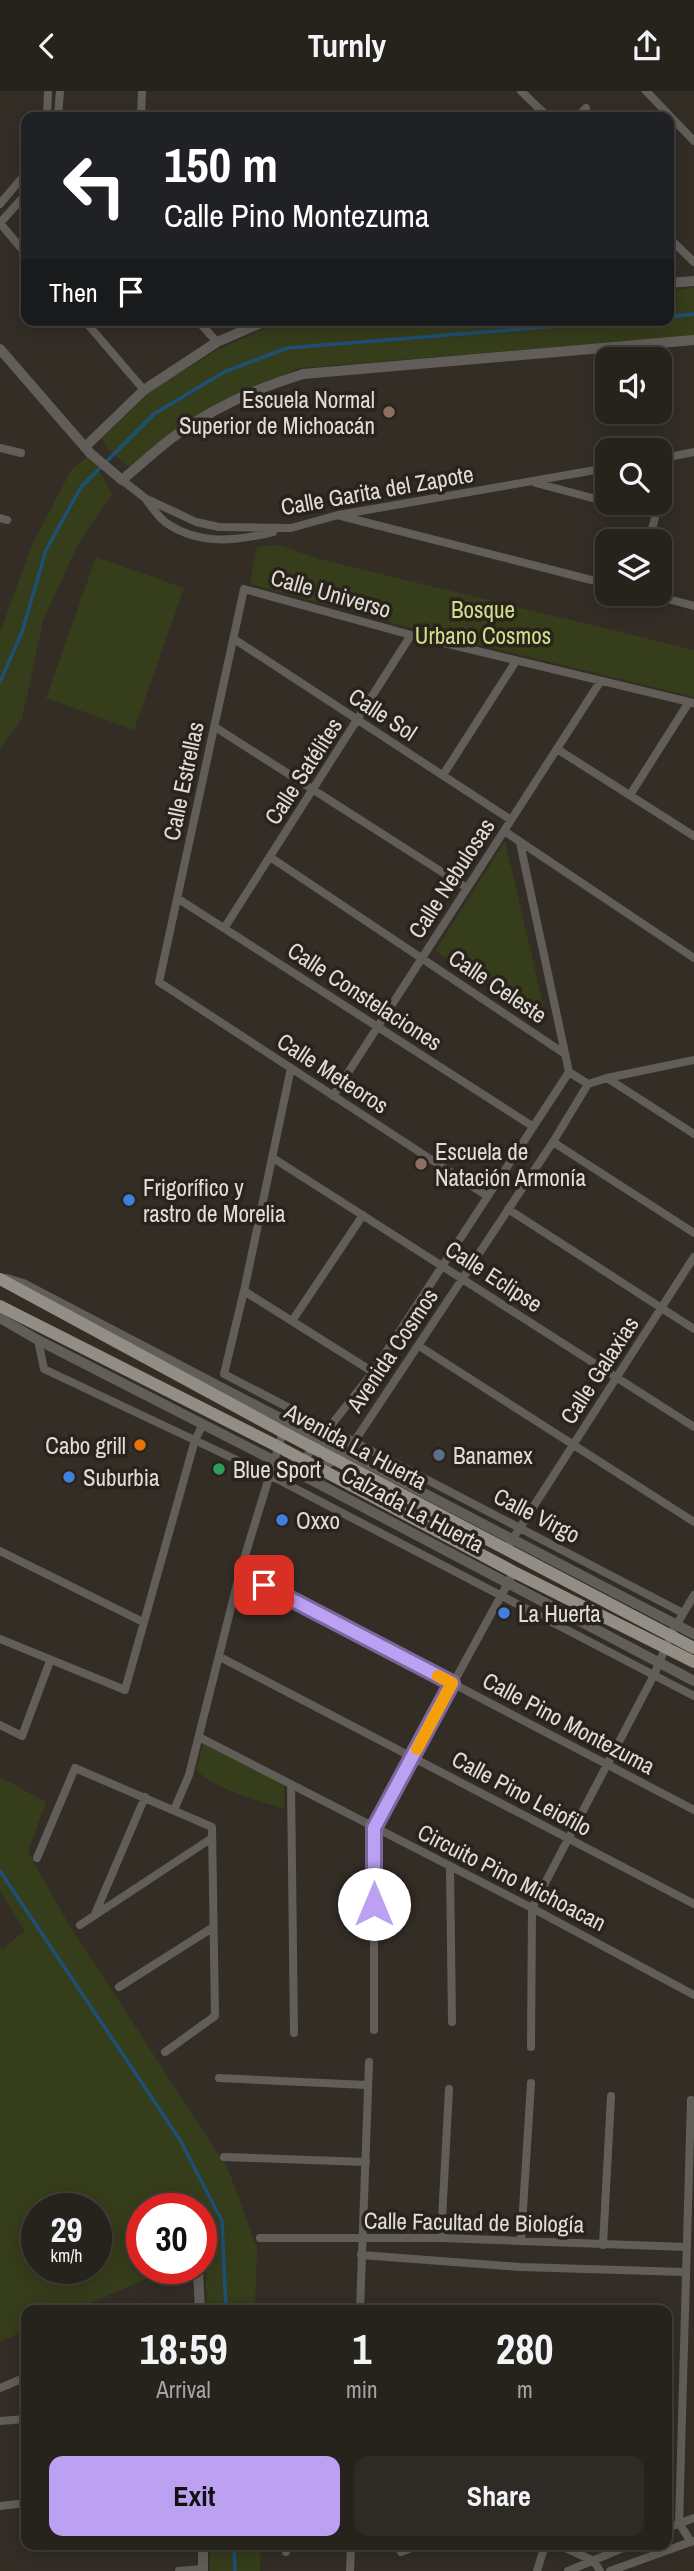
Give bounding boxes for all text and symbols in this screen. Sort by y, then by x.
text: Turnly [308,24,386,67]
icon: back [28,27,66,65]
icon: share [628,27,666,65]
text: 150 m [164,131,278,197]
icon: left [49,140,140,231]
text: Calle Pino Montezuma [164,194,429,237]
icon: arrive [112,273,150,311]
text: Then [49,275,98,310]
map controls [595,347,672,606]
button: sound [595,347,672,424]
place label: Escuela Normal Superior de Michoacán [179,384,375,441]
marker: Escuela Normal Superior de Michoacán [381,404,397,420]
button: search [595,438,672,515]
street label: Calle Garita del Zapote [278,458,476,522]
button: layers [595,529,672,606]
street label: Calle Universo [267,561,395,625]
park label: Bosque Urbano Cosmos [415,594,551,651]
street label: Calle Sol [343,680,423,748]
street label: Calle Satélites [257,712,349,830]
street label: Calle Estrellas [155,719,211,843]
street label: Calle Nebulosas [401,812,501,944]
street label: Calle Constelaciones [282,934,448,1058]
street label: Calle Celeste [443,942,553,1030]
street label: Calle Meteoros [271,1025,395,1121]
place label: Escuela de Natación Armonía [435,1136,586,1193]
marker: Escuela de Natación Armonía [413,1156,429,1172]
place label: Frigorífico y rastro de Morelia [143,1172,286,1229]
marker: Frigorífico y rastro de Morelia [121,1192,137,1208]
street label: Calle Eclipse [439,1233,549,1319]
street label: Avenida Cosmos [339,1282,445,1419]
street label: Calle Galaxias [553,1310,645,1430]
street label: Avenida La Huerta [279,1395,433,1497]
place label: Cabo grill [45,1430,126,1461]
marker: Cabo grill [132,1437,148,1453]
place label: Banamex [453,1440,533,1471]
marker: Banamex [431,1447,447,1463]
place label: Blue Sport [233,1454,321,1485]
street label: Calzada La Huerta [336,1458,490,1560]
marker: Blue Sport [211,1461,227,1477]
place label: Suburbia [83,1462,160,1493]
marker: Suburbia [61,1469,77,1485]
street label: Calle Virgo [489,1480,585,1550]
place label: Oxxo [296,1505,340,1536]
marker: Oxxo [274,1512,290,1528]
pin [234,1555,294,1615]
icon: arrive [245,1566,283,1604]
place label: La Huerta [518,1598,601,1629]
marker: La Huerta [496,1605,512,1621]
street label: Calle Pino Montezuma [477,1665,661,1782]
street label: Calle Pino Leiofilo [447,1743,597,1843]
street label: Circuito Pino Michoacan [412,1816,612,1938]
position arrow [337,1867,411,1941]
speed limit sign: 30 [126,2193,217,2284]
street label: Calle Facultad de Biología [364,2205,585,2239]
text: 29 [51,2206,82,2253]
text: km/h [51,2243,83,2268]
text: 18:59 [140,2321,228,2377]
text: 1 [352,2321,371,2377]
text: 280 [496,2321,554,2377]
text: Arrival [156,2374,211,2405]
text: min [346,2374,378,2405]
text: m [517,2374,533,2405]
button: Exit [49,2456,340,2536]
button: Share [354,2456,644,2536]

